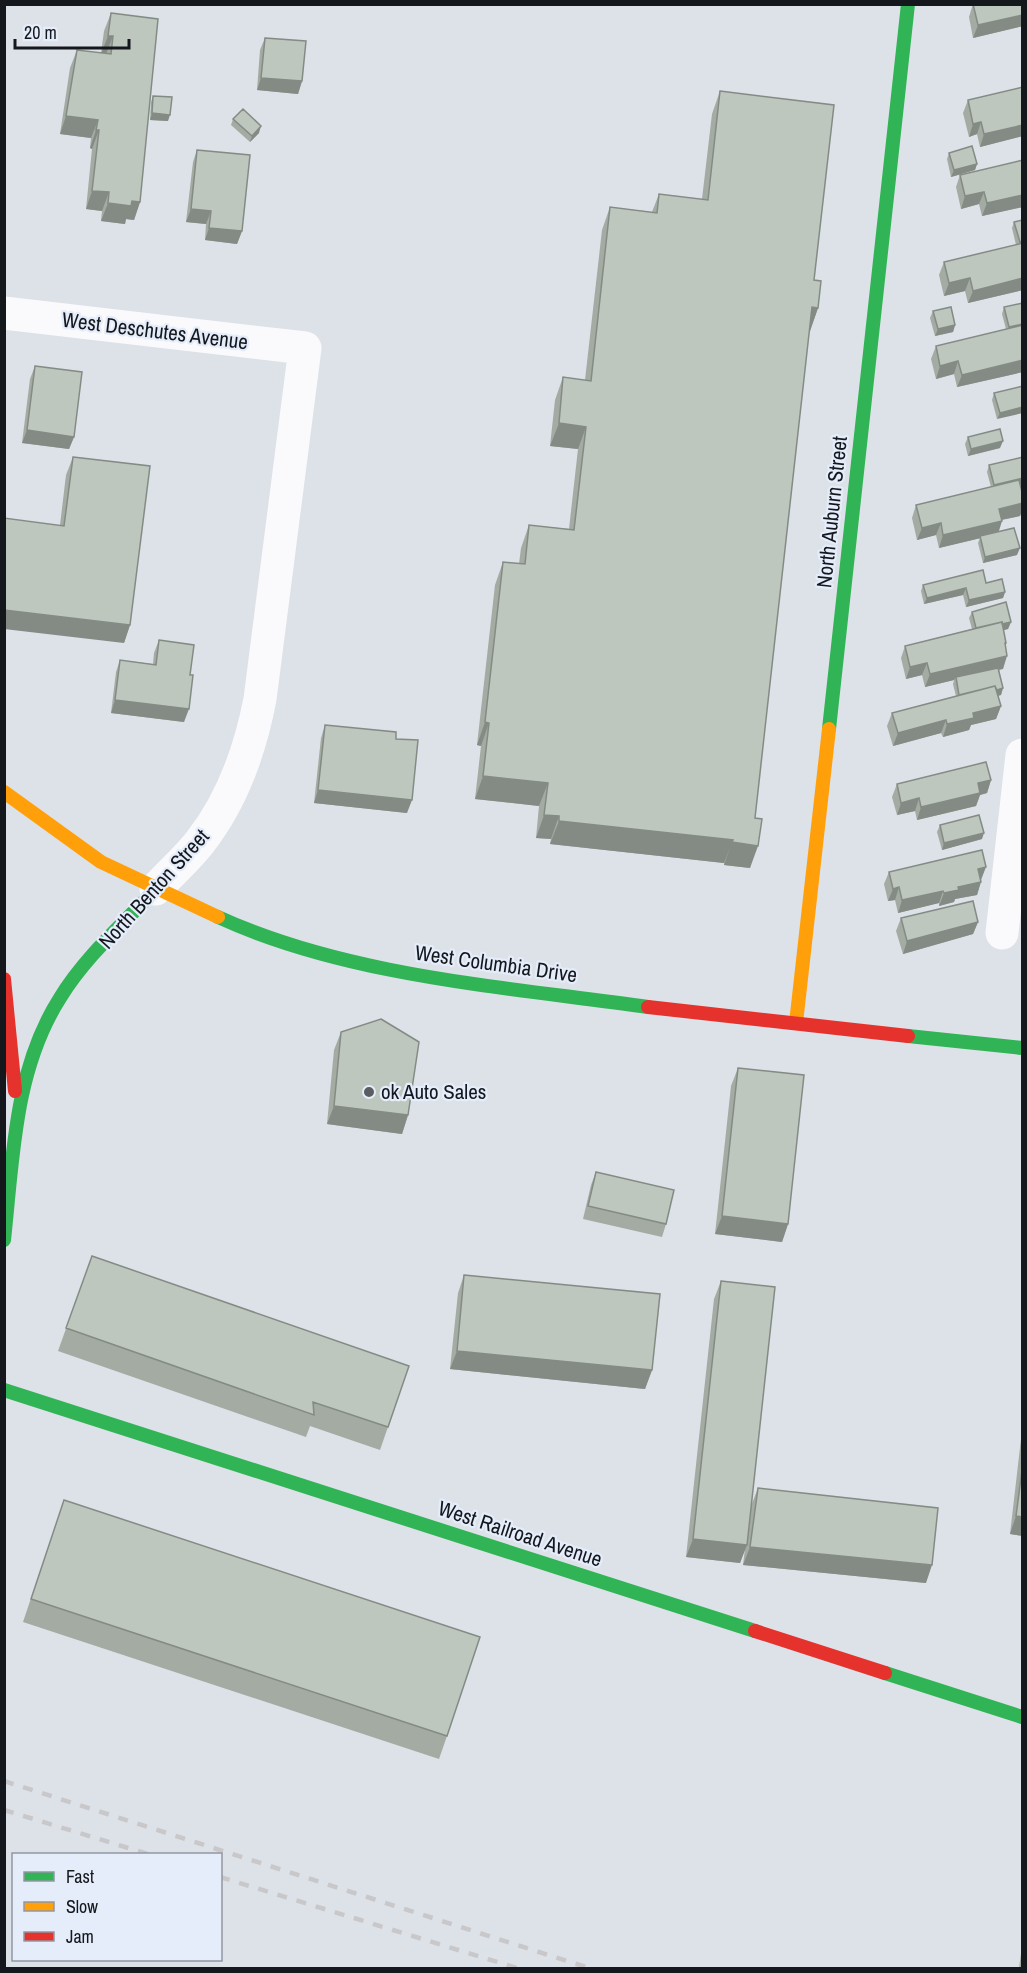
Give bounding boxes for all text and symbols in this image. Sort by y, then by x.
scale bar [15,12,129,50]
text: 20 m [24,20,57,45]
street label: West Deschutes Avenue [60,305,250,356]
street label: North Auburn Street [809,435,854,589]
street label: North Benton Street [92,822,215,955]
street label: West Columbia Drive [413,938,579,989]
place label: ok Auto Sales [381,1077,486,1106]
marker: ok Auto Sales [362,1085,376,1099]
street label: West Railroad Avenue [434,1493,606,1574]
legend [12,1853,222,1961]
text: Fast [66,1864,94,1889]
text: Slow [66,1894,98,1919]
text: Jam [66,1924,94,1949]

